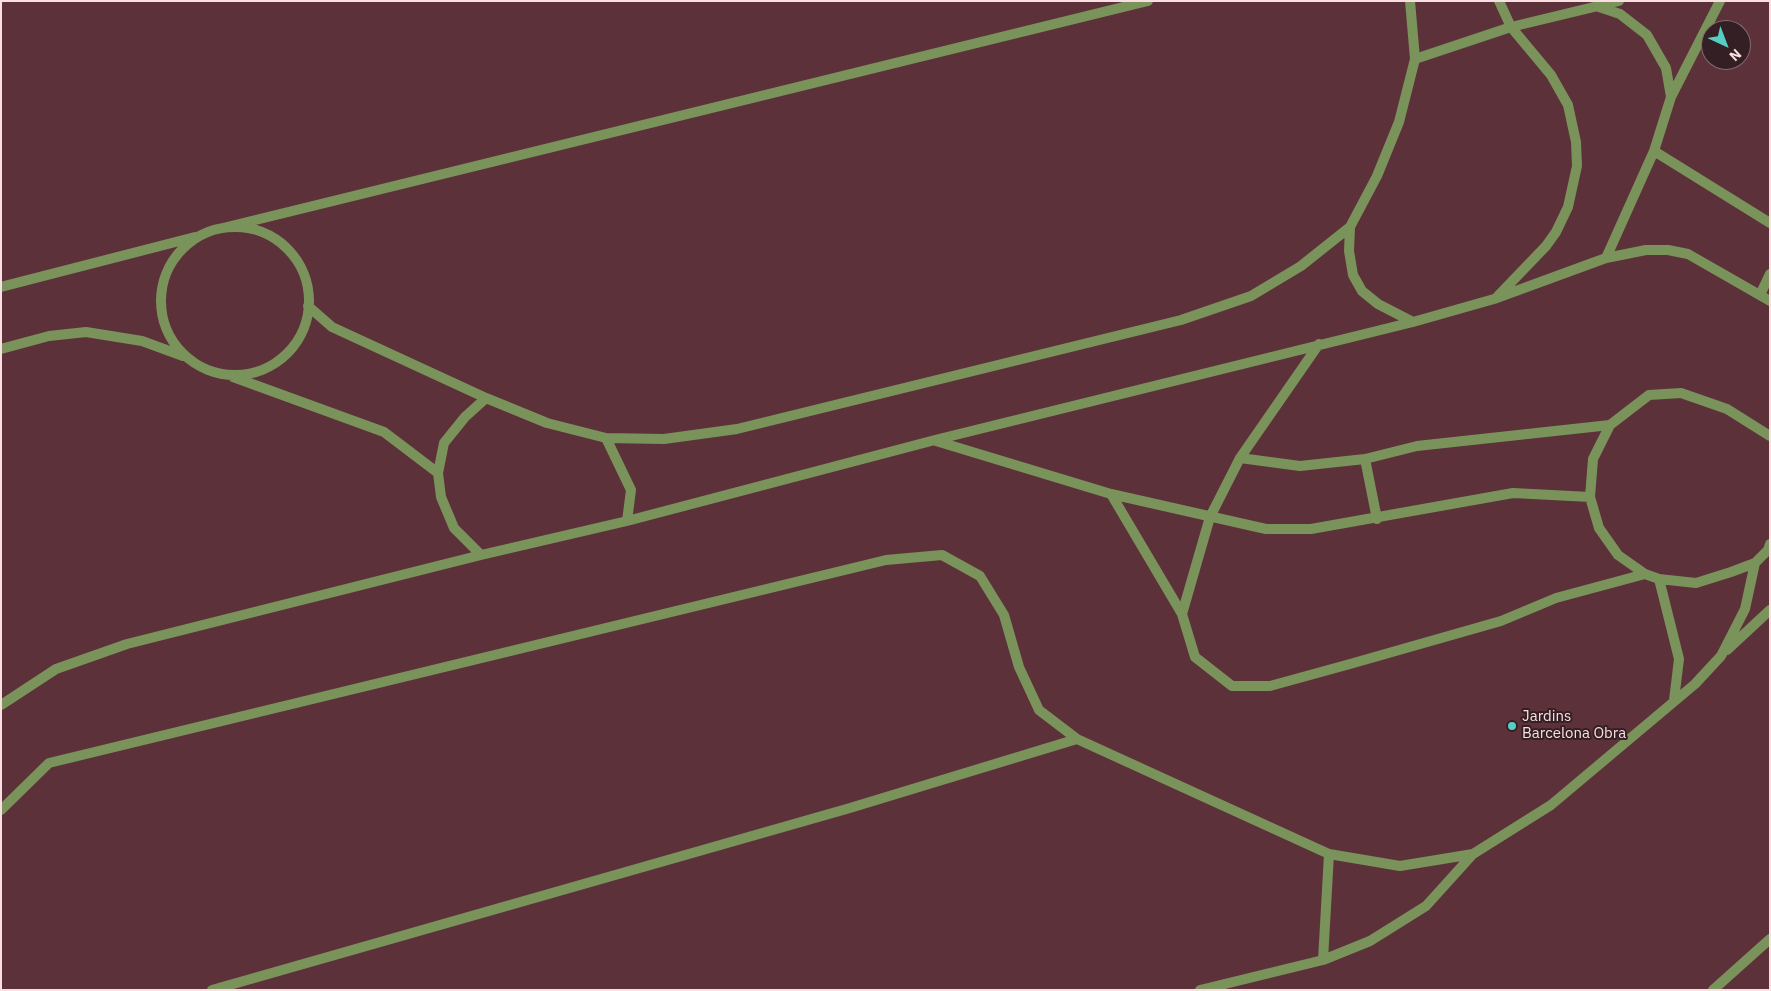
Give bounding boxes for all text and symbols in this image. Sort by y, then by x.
north arrow [1701,20,1751,70]
text: N [1726,45,1745,65]
place label: Jardins Barcelona Obra [1522,708,1626,743]
marker: Jardins Barcelona Obra [1506,720,1518,732]

